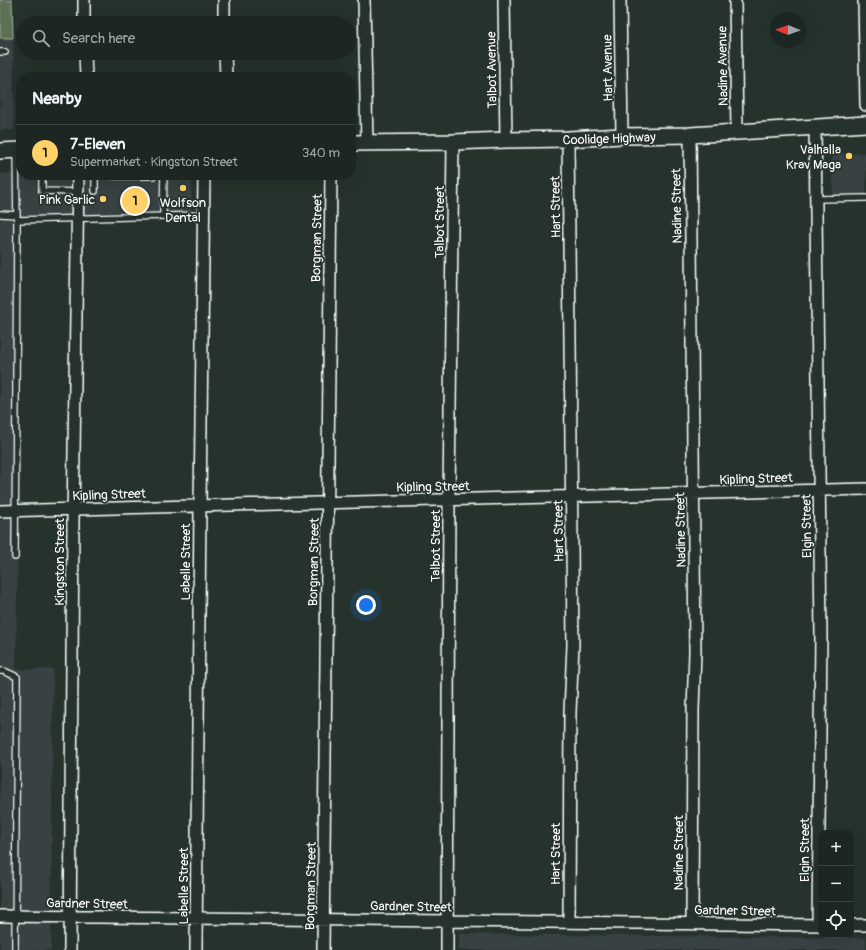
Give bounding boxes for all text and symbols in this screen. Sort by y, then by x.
north arrow [770,12,806,48]
search box [16,16,356,60]
street label: Nadine Avenue [714,25,732,106]
icon: search [30,27,52,49]
text: Search here [62,29,135,48]
street label: Talbot Avenue [483,31,501,109]
street label: Hart Avenue [599,34,617,102]
text: Nearby [32,88,81,109]
street label: Coolidge Highway [562,129,656,149]
text: 7-Eleven [70,135,125,154]
place label: Valhalla Krav Maga [786,142,841,173]
text: 1 [42,145,48,161]
text: 340 m [302,145,340,161]
marker: Valhalla Krav Maga [844,151,854,161]
text: Supermarket · Kingston Street [70,154,238,170]
street label: Nadine Street [668,167,686,244]
street label: Hart Street [547,175,565,238]
marker: Wolfson Dental [178,183,188,193]
street label: Talbot Street [432,185,448,258]
pin: 1 [122,186,148,216]
place label: Pink Garlic [39,192,95,208]
street label: Borgman Street [308,193,326,282]
marker: Pink Garlic [98,194,108,204]
place label: Wolfson Dental [160,195,206,226]
street label: Kipling Street [719,470,794,488]
street label: Kipling Street [396,478,471,496]
street label: Kipling Street [72,486,147,504]
street label: Nadine Street [672,491,690,568]
street label: Elgin Street [798,493,816,558]
street label: Hart Street [550,499,568,562]
street label: Talbot Street [428,509,444,582]
street label: Borgman Street [305,517,323,606]
street label: Kingston Street [52,518,68,606]
street label: Labelle Street [178,523,194,600]
your location [356,595,376,615]
street label: Nadine Street [671,815,687,891]
street label: Elgin Street [797,817,813,882]
street label: Hart Street [548,822,564,885]
map controls [818,830,854,938]
button: + [818,830,854,866]
street label: Borgman Street [302,841,320,930]
street label: Labelle Street [176,847,192,924]
button: − [818,866,854,902]
street label: Gardner Street [46,895,129,913]
street label: Gardner Street [370,898,453,916]
street label: Gardner Street [694,902,777,920]
button: locate [818,902,854,938]

